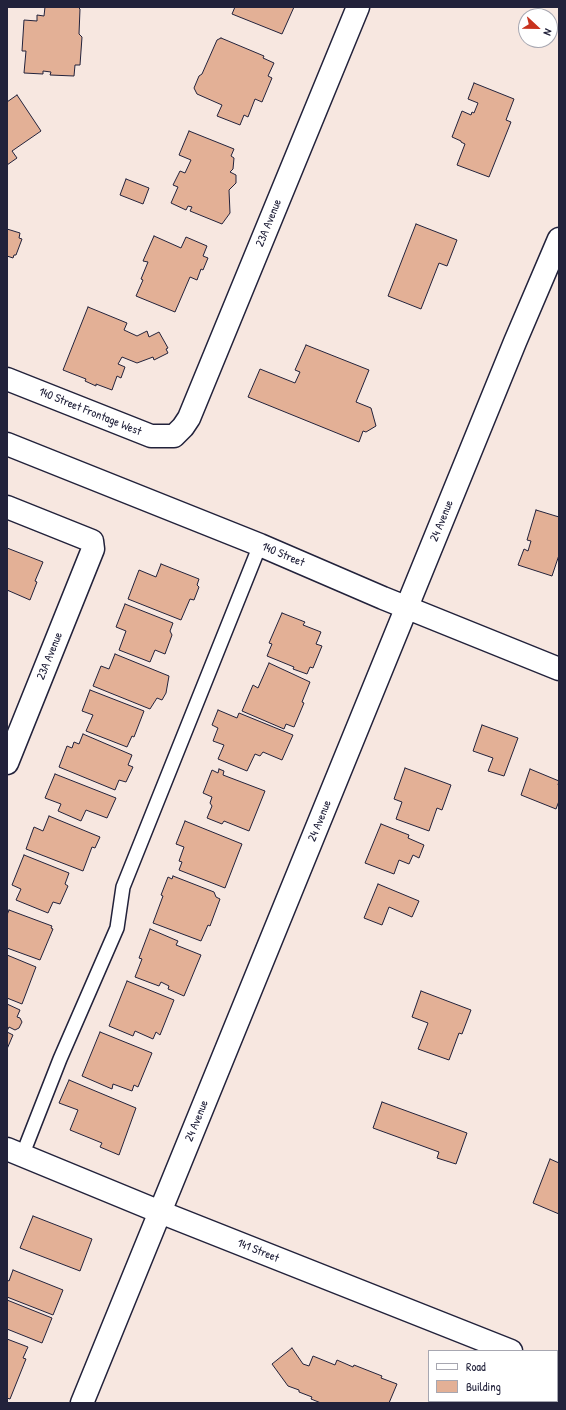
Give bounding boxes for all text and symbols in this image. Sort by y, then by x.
north arrow [518,8,558,48]
text: N [541,27,556,37]
street label: 23A Avenue [253,197,285,249]
street label: 140 Street Frontage West [36,385,144,439]
street label: 24 Avenue [427,498,457,544]
street label: 140 Street [260,540,306,570]
street label: 23A Avenue [34,630,66,682]
street label: 24 Avenue [305,798,335,844]
street label: 24 Avenue [182,1098,212,1144]
street label: 141 Street [235,1236,281,1266]
legend [428,1350,558,1402]
text: Road [466,1358,486,1375]
text: Building [466,1378,501,1395]

